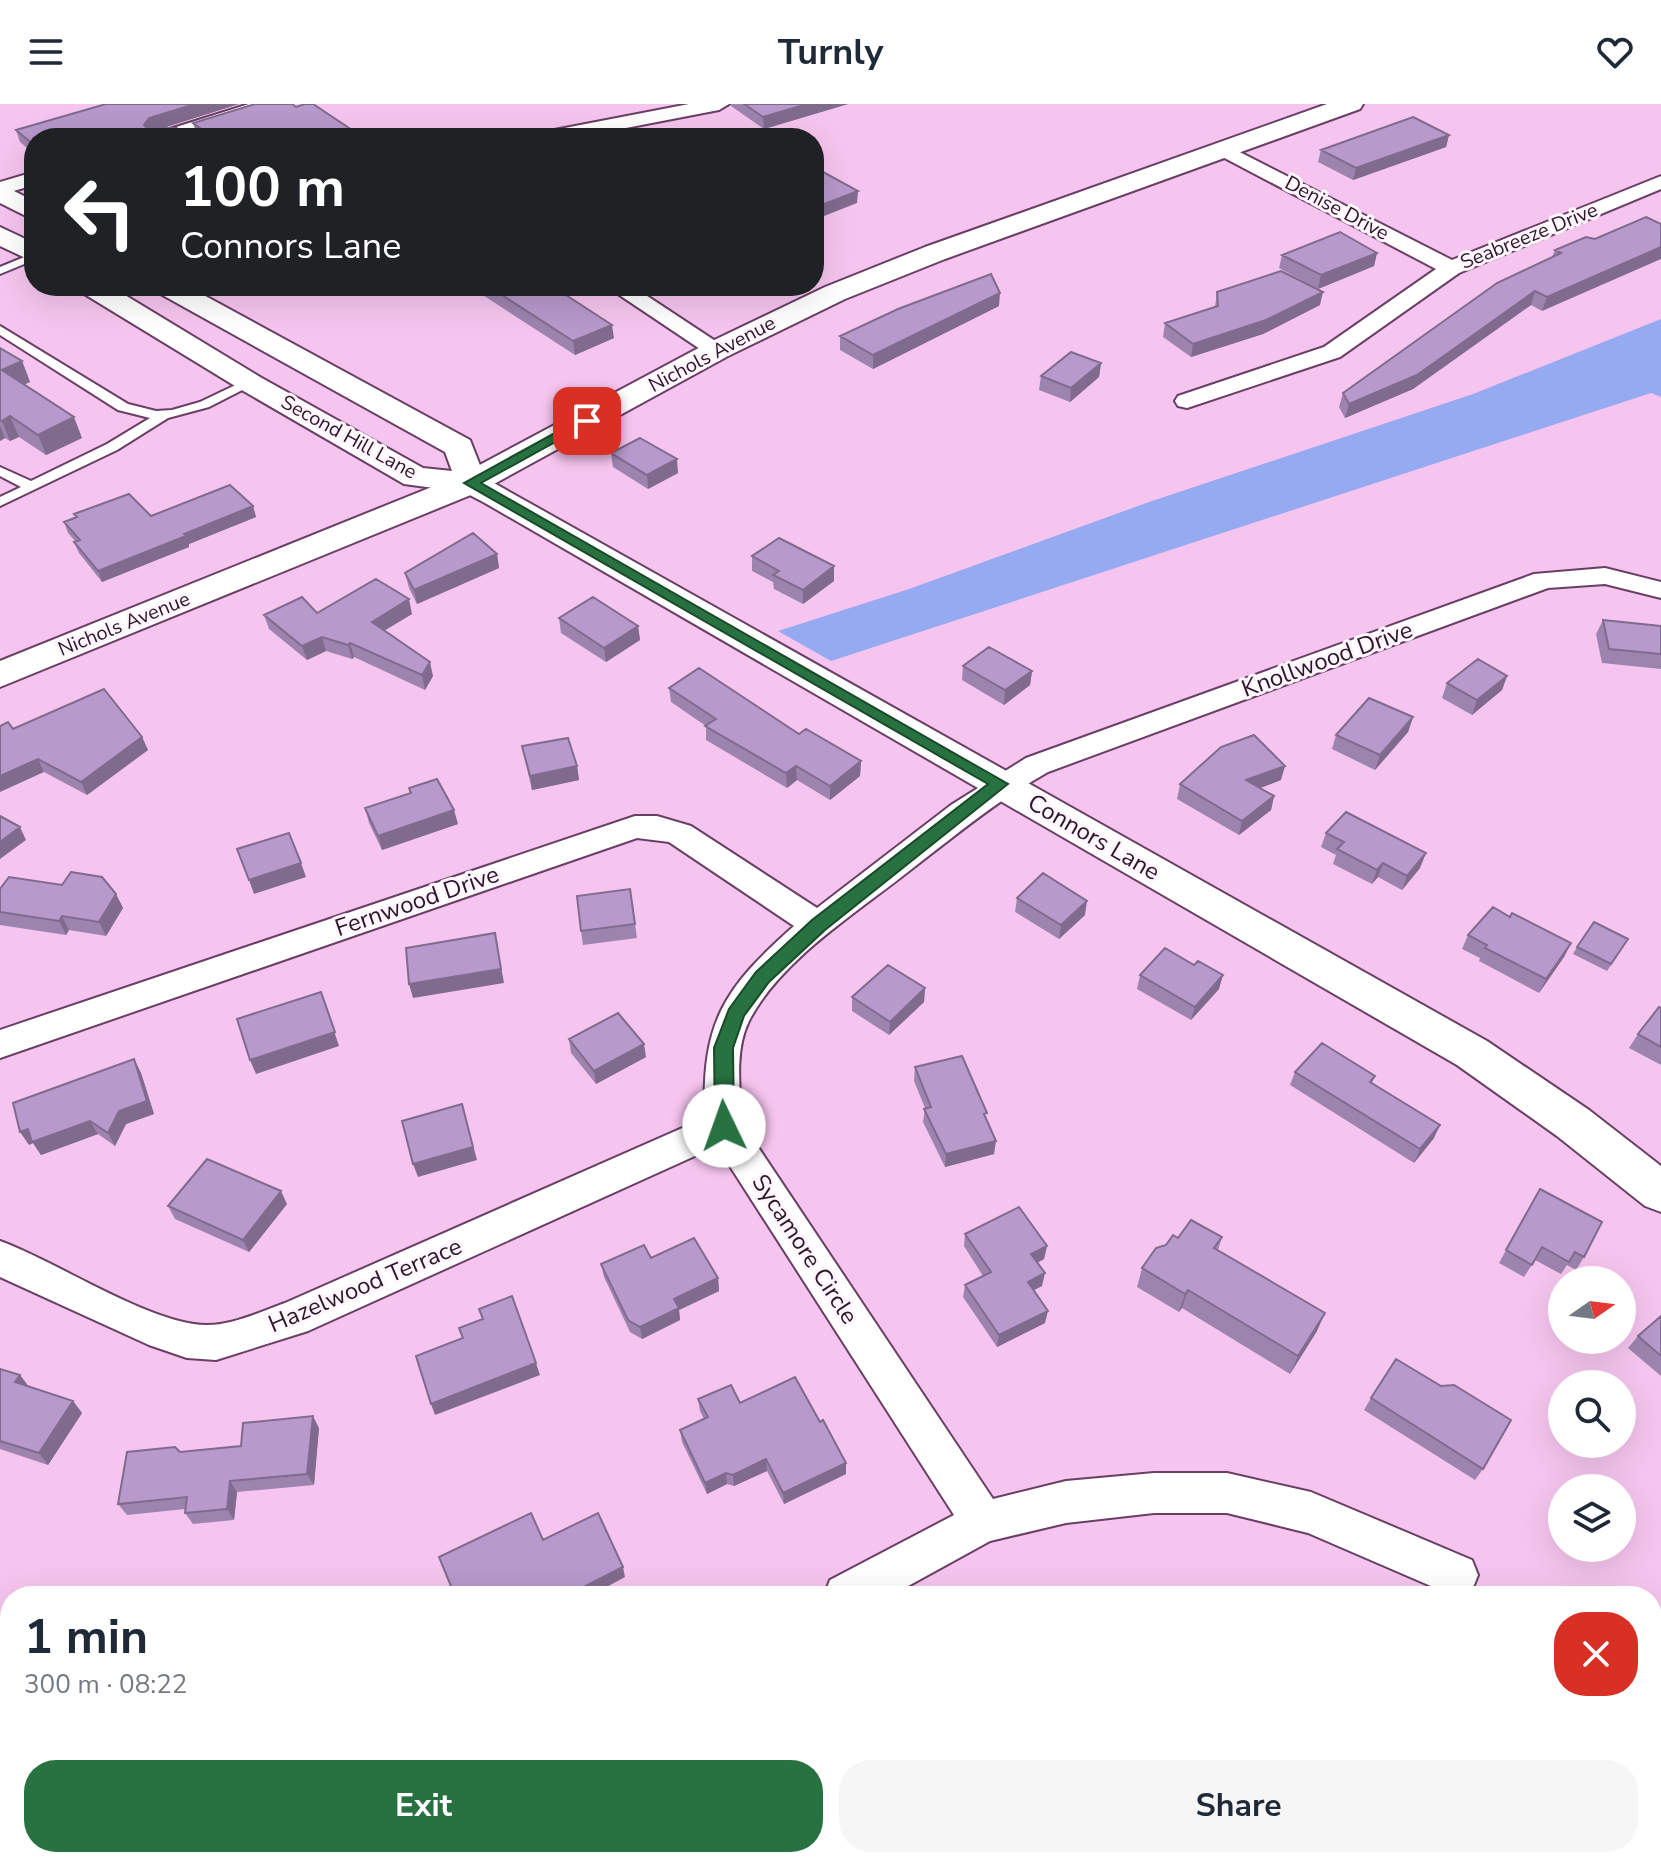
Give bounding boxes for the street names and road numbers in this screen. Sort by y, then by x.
street label: Denise Drive [1280,169,1394,247]
street label: Seabreeze Drive [1456,196,1602,276]
street label: Nichols Avenue [644,309,780,399]
street label: Second Hill Lane [276,388,422,486]
street label: Nichols Avenue [54,585,194,663]
street label: Knollwood Drive [1237,613,1417,705]
street label: Connors Lane [1022,786,1166,888]
street label: Fernwood Drive [331,858,503,944]
street label: Sycamore Circle [745,1168,865,1330]
street label: Hazelwood Terrace [263,1230,467,1340]

